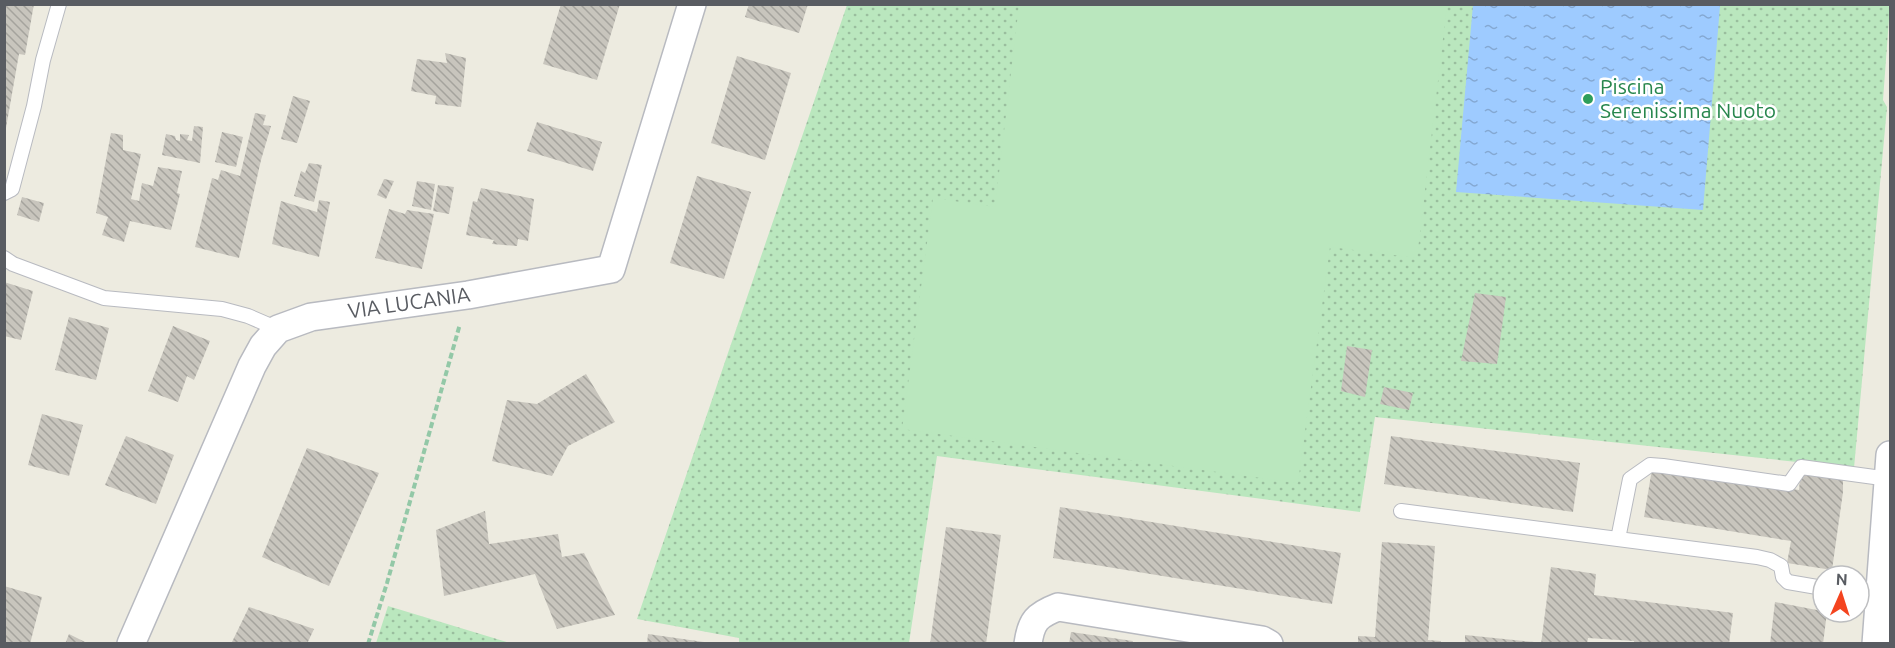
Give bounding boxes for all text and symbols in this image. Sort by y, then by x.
place label: Piscina Serenissima Nuoto [1600,74,1776,122]
marker: Piscina Serenissima Nuoto [1581,92,1595,106]
street label: VIA LUCANIA [346,282,472,322]
north arrow [1811,564,1871,624]
text: N [1835,570,1848,588]

